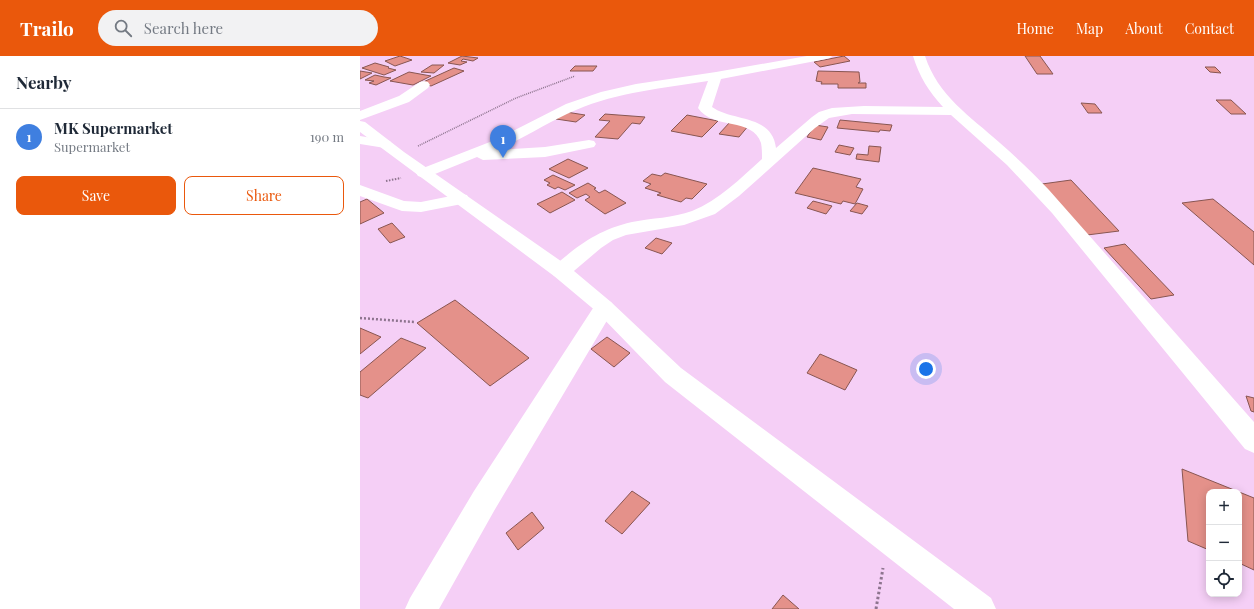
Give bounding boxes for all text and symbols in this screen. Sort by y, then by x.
search box [98,10,378,46]
text: Trailo [20,15,74,41]
icon: search [112,17,134,39]
text: Search here [144,18,223,38]
text: Home [1016,19,1054,38]
text: Map [1076,19,1103,38]
text: About [1125,19,1163,38]
text: Contact [1185,19,1234,38]
text: Nearby [16,71,71,93]
text: MK Supermarket [54,118,173,138]
pin: 1 [490,125,516,158]
text: 1 [27,128,31,145]
text: 190 m [310,128,344,145]
text: Supermarket [54,138,130,155]
button: Save [16,176,176,215]
button: Share [184,176,344,215]
your location [916,359,936,379]
map controls [1206,489,1242,597]
button: + [1206,489,1242,525]
button: − [1206,525,1242,561]
button: locate [1206,561,1242,597]

